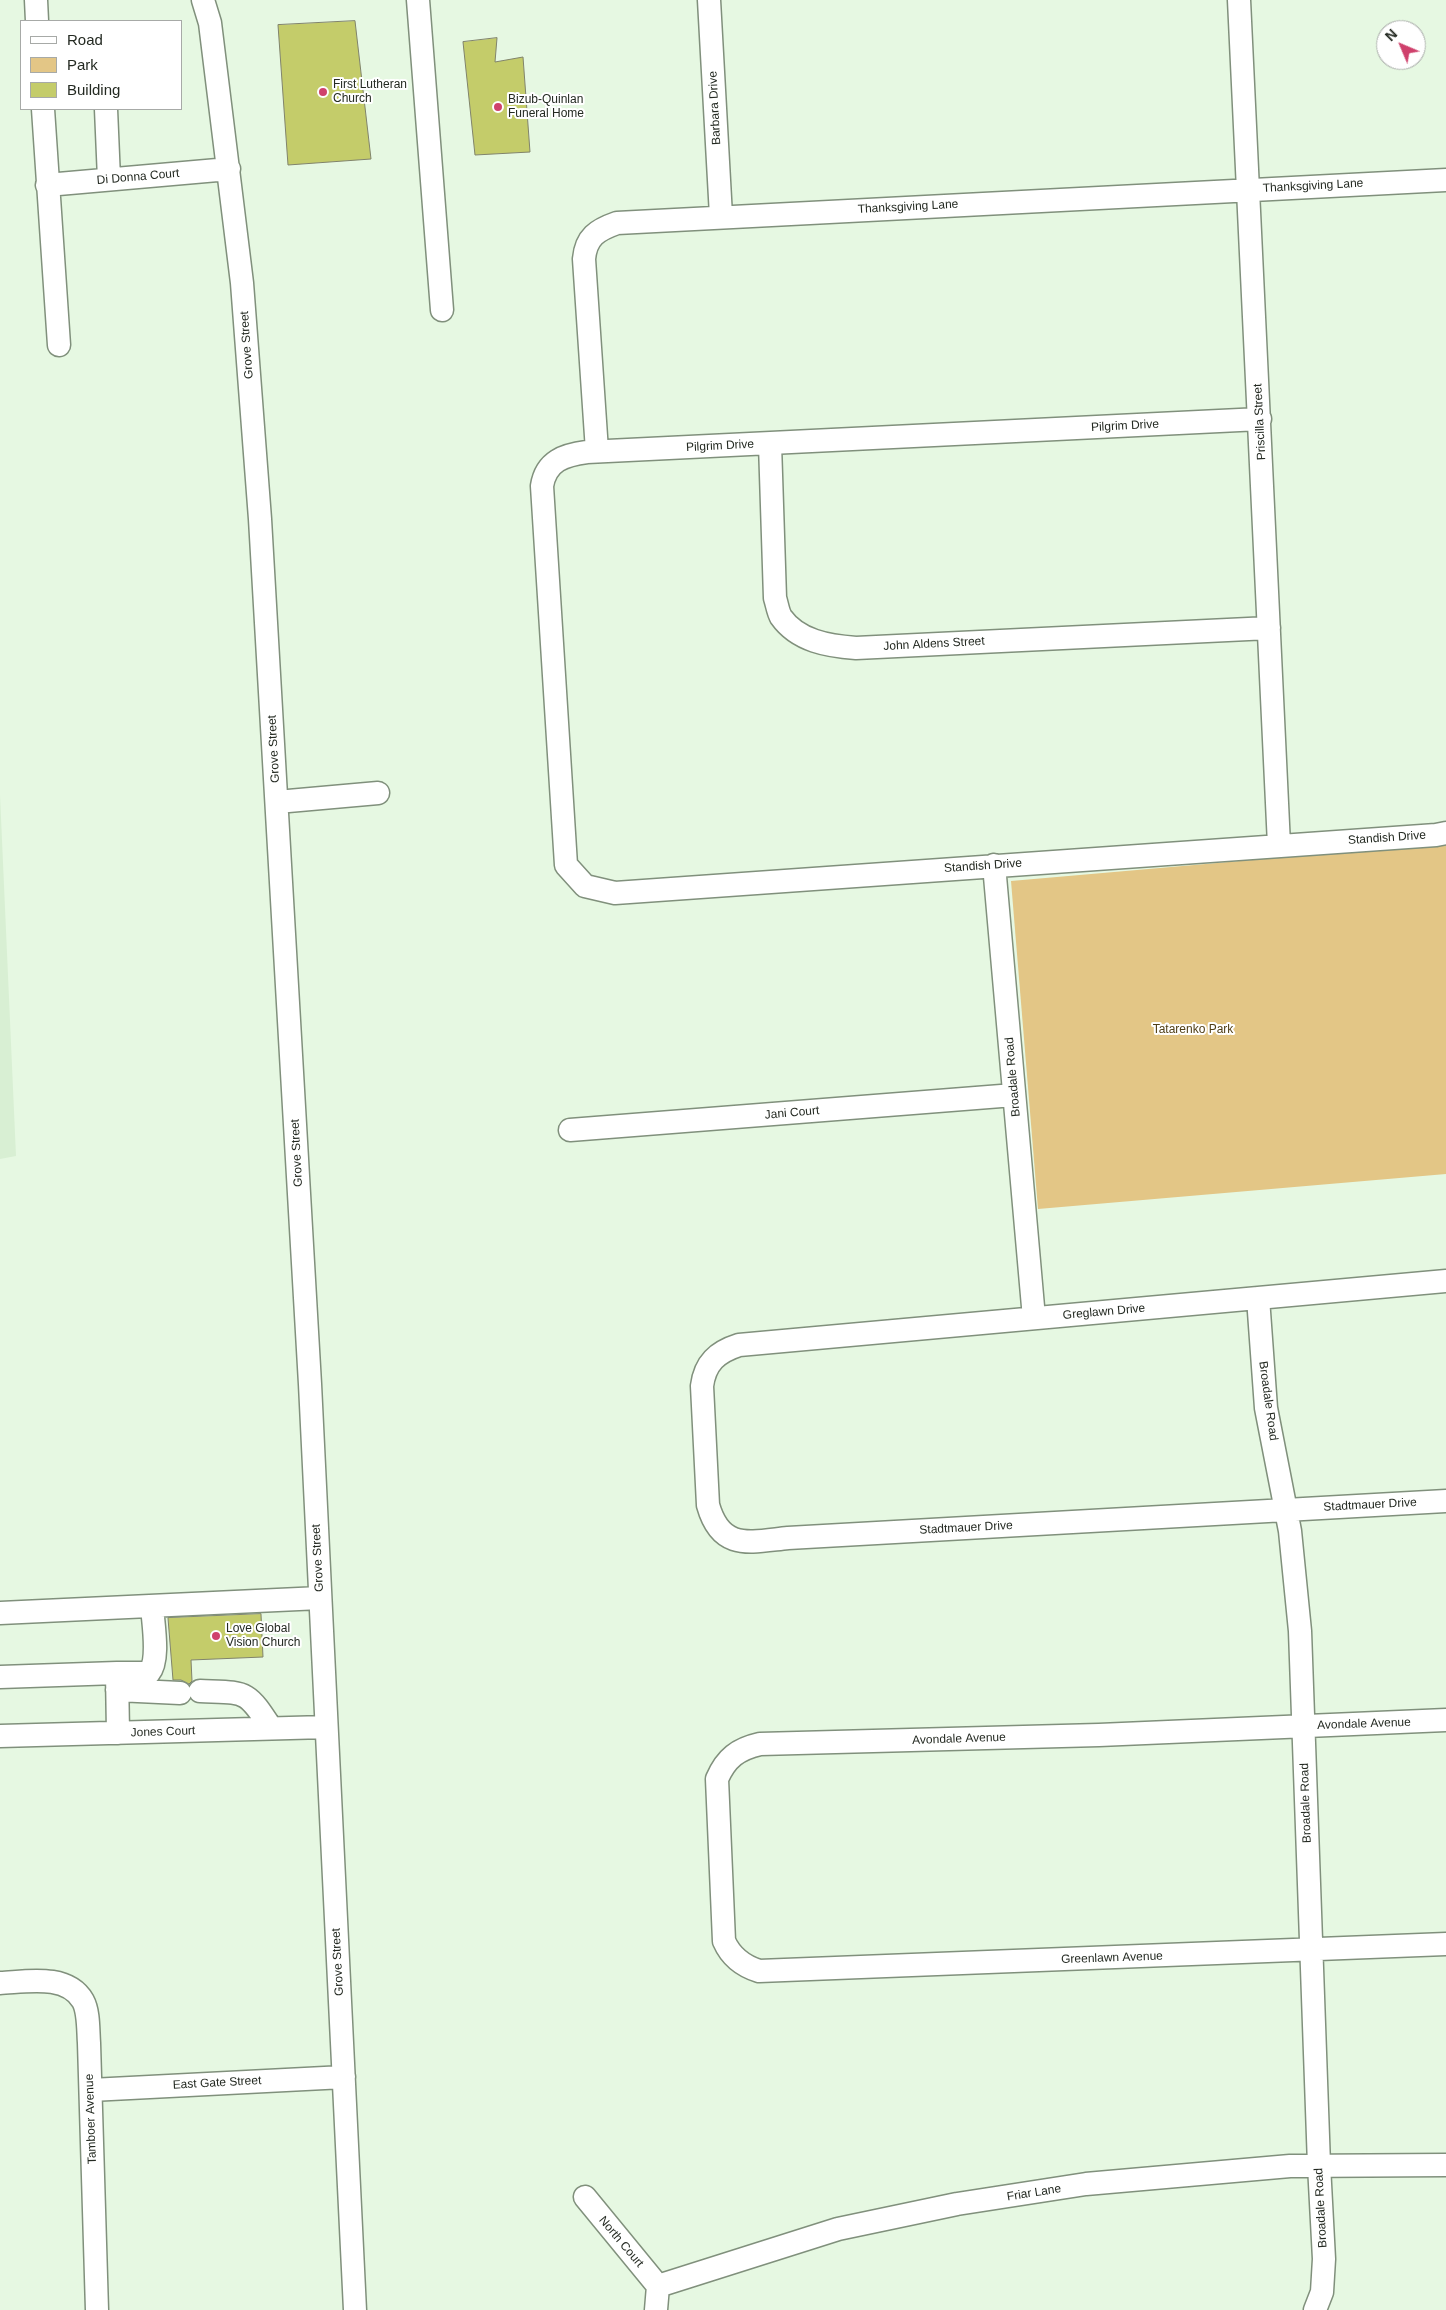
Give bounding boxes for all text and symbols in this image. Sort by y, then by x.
legend [20,20,182,110]
north arrow [1376,20,1426,70]
text: N [1382,26,1400,44]
text: Road [67,31,103,48]
text: Park [67,56,98,73]
street label: Barbara Drive [706,71,724,145]
place label: First Lutheran Church [333,78,407,106]
text: Building [67,81,120,98]
marker: First Lutheran Church [317,86,329,98]
place label: Bizub-Quinlan Funeral Home [508,93,584,121]
marker: Bizub-Quinlan Funeral Home [492,101,504,113]
street label: Di Donna Court [96,166,180,188]
street label: Thanksgiving Lane [1262,176,1364,196]
street label: Thanksgiving Lane [857,197,959,217]
street label: Grove Street [237,311,257,379]
street label: Priscilla Street [1251,383,1269,461]
street label: Pilgrim Drive [1091,417,1159,435]
street label: Pilgrim Drive [686,437,754,455]
street label: John Aldens Street [883,634,985,654]
street label: Grove Street [265,715,283,783]
street label: Standish Drive [1348,828,1426,848]
street label: Standish Drive [944,856,1022,876]
park label: Tatarenko Park [1153,1023,1233,1037]
street label: Broadale Road [1002,1036,1024,1118]
street label: Jani Court [764,1103,820,1123]
street label: Grove Street [288,1119,306,1187]
street label: Greglawn Drive [1062,1301,1146,1323]
street label: Broadale Road [1255,1360,1281,1442]
street label: Stadtmauer Drive [1323,1495,1417,1515]
street label: Stadtmauer Drive [919,1518,1013,1538]
street label: Grove Street [309,1524,327,1592]
place label: Love Global Vision Church [226,1622,300,1650]
marker: Love Global Vision Church [210,1630,222,1642]
street label: Avondale Avenue [1317,1715,1411,1733]
street label: Jones Court [130,1724,196,1740]
street label: Avondale Avenue [912,1730,1006,1748]
street label: Broadale Road [1297,1763,1315,1843]
street label: Grove Street [329,1928,347,1996]
street label: Greenlawn Avenue [1061,1949,1163,1967]
street label: East Gate Street [172,2073,262,2093]
street label: Tamboer Avenue [82,2074,100,2164]
street label: Broadale Road [1312,2168,1330,2248]
street label: Friar Lane [1006,2182,1062,2204]
street label: North Court [596,2214,646,2270]

